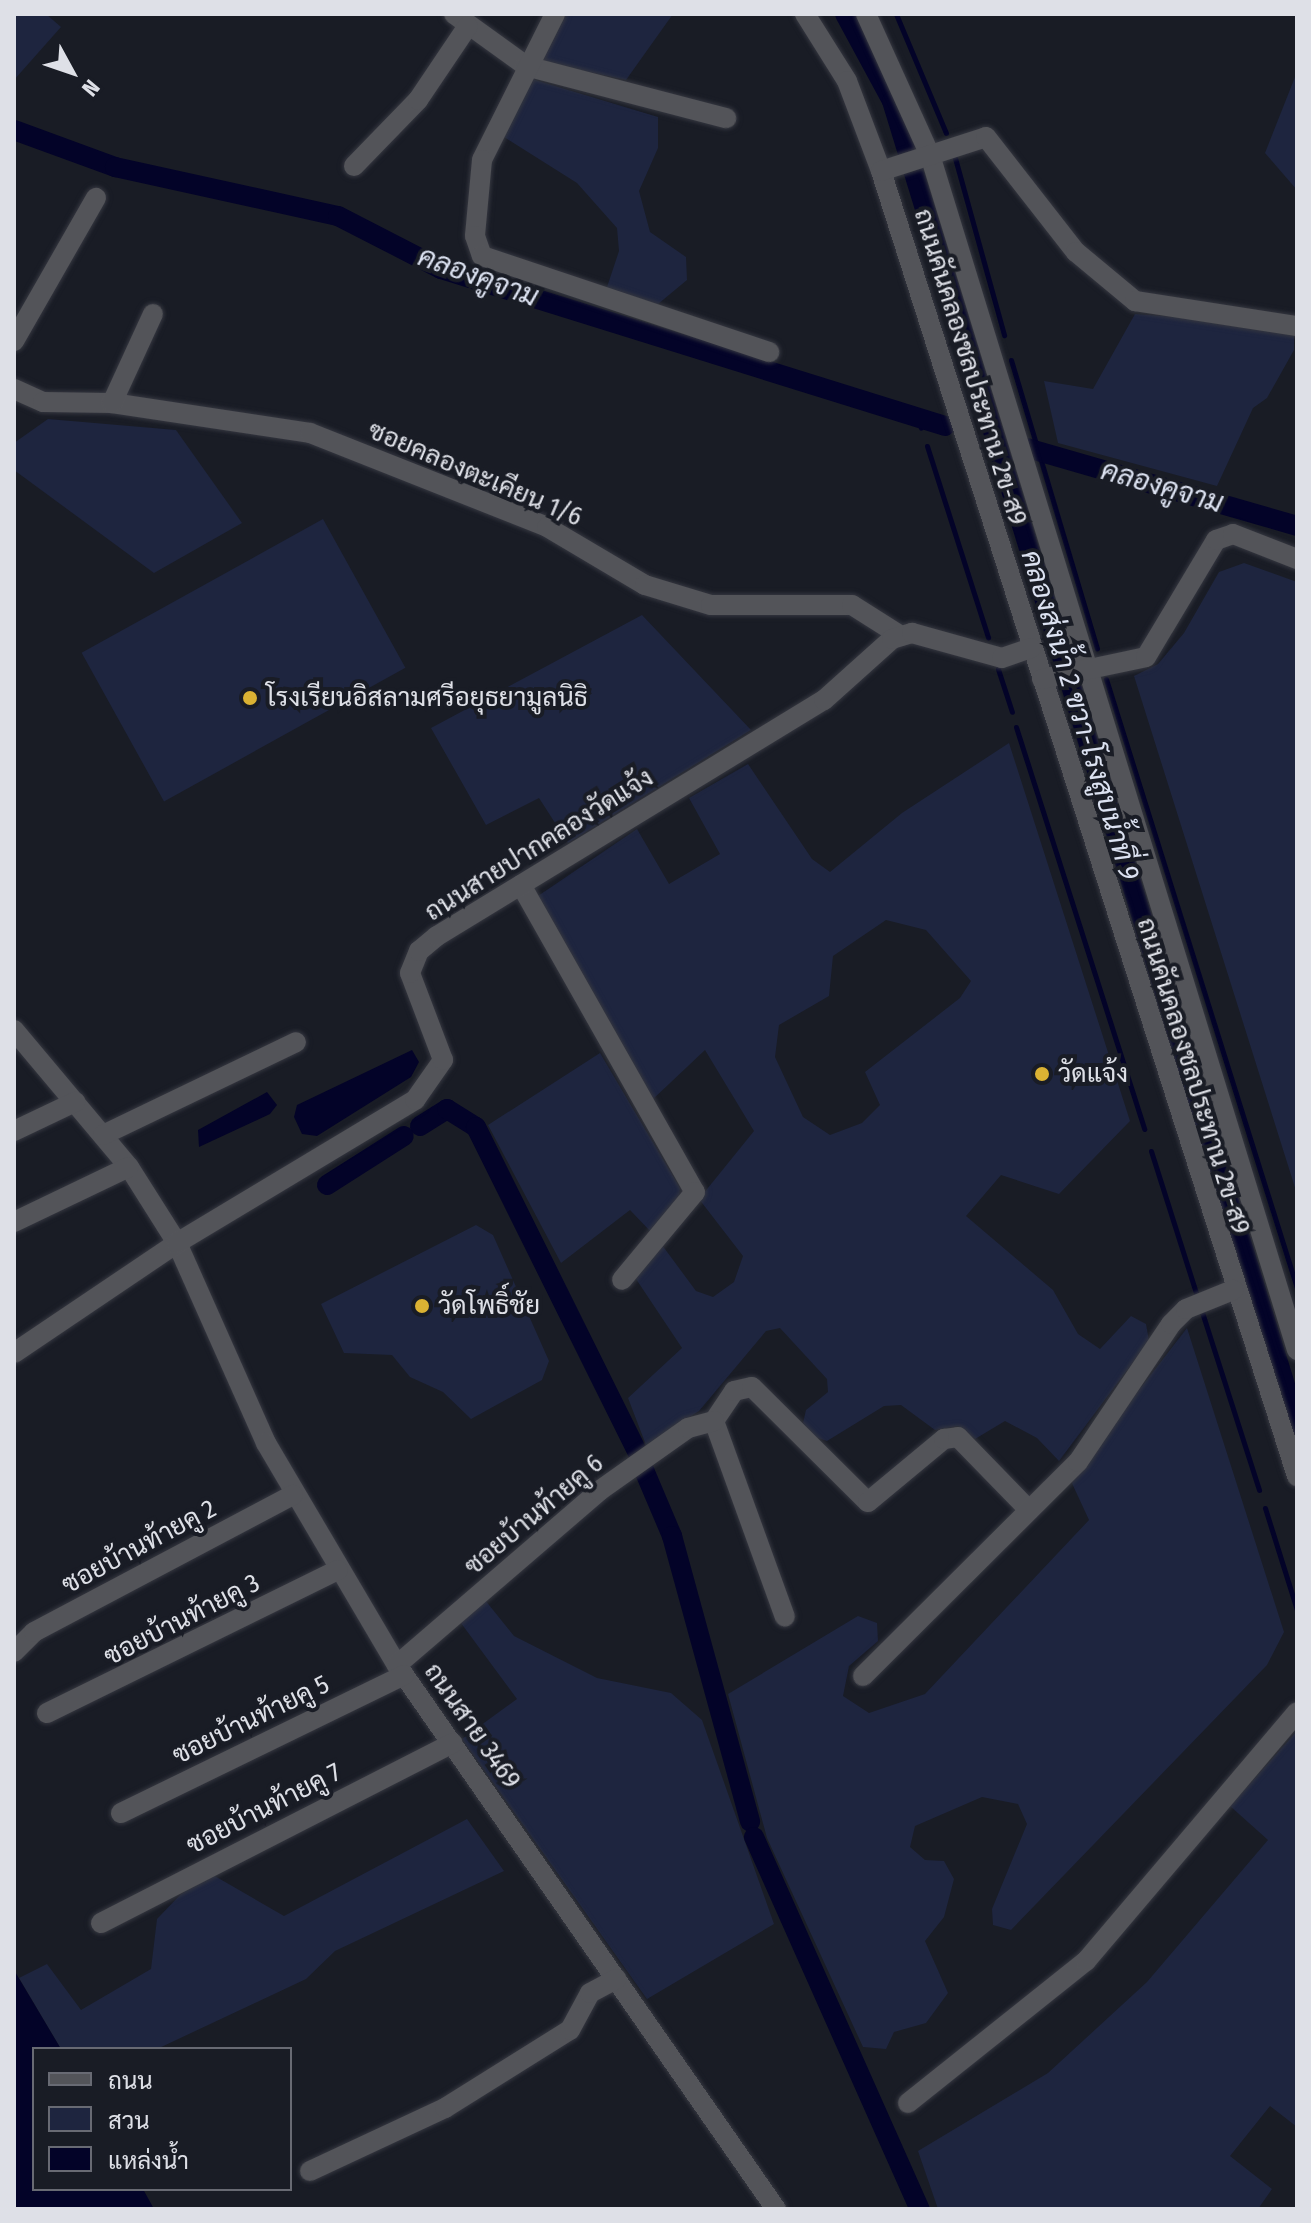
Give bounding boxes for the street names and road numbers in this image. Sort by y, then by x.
street label: ถนนคันคลองชลประทาน 2ข-ส9 [907,205,1033,529]
street label: ซอยคลองตะเคียน 1/6 [363,415,587,533]
street label: ถนนสายปากคลองวัดแจ้ง [419,762,659,928]
street label: ถนนคันคลองชลประทาน 2ข-ส9 [1130,914,1256,1238]
street label: ซอยบ้านท้ายคู 6 [458,1448,610,1582]
street label: ซอยบ้านท้ายคู 2 [57,1493,221,1601]
street label: ซอยบ้านท้ายคู 3 [99,1567,265,1673]
street label: ถนนสาย 3469 [417,1657,527,1795]
street label: ซอยบ้านท้ายคู 5 [168,1669,334,1771]
street label: ซอยบ้านท้ายคู 7 [182,1757,346,1861]

